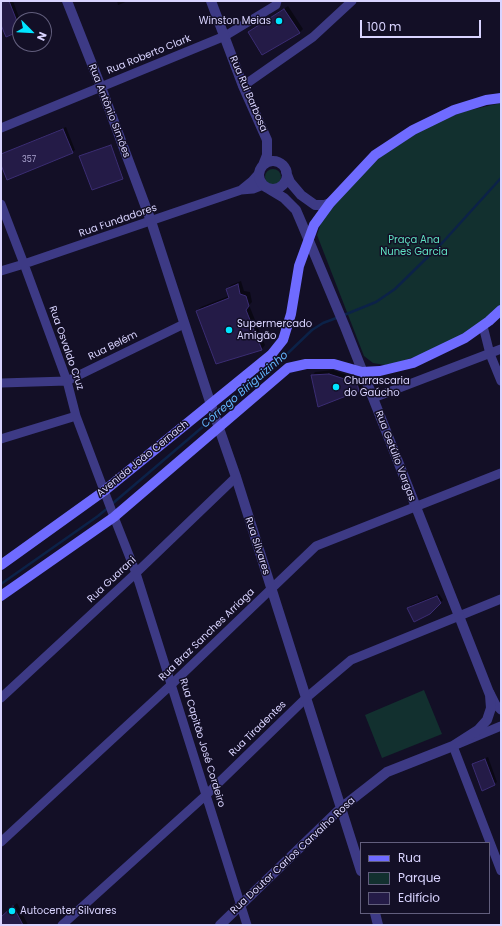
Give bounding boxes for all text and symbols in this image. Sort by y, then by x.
north arrow [12,12,52,52]
scale bar [362,12,483,38]
place label: Winston Meias [199,15,271,27]
marker: Winston Meias [274,16,284,26]
text: 100 m [367,18,401,35]
text: N [33,29,51,44]
street label: Rua Roberto Clark [105,33,193,77]
street label: Rua Rui Barbosa [227,54,269,134]
street label: Rua Antônio Simões [86,62,132,160]
house number: 357 [22,155,36,165]
street label: Rua Fundadores [77,202,159,240]
park label: Praça Ana Nunes Garcia [380,234,448,258]
street label: Rua Osvaldo Cruz [46,304,86,392]
place label: Supermercado Amigão [237,318,312,342]
marker: Supermercado Amigão [224,325,234,335]
street label: Rua Belém [86,329,140,363]
water label: Córrego Biriguizinho [199,349,291,431]
place label: Churrascaria do Gaúcho [344,375,410,398]
marker: Churrascaria do Gaúcho [331,382,341,392]
street label: Rua Getúlio Vargas [372,409,418,503]
street label: Avenida João Cernach [95,418,191,500]
street label: Rua Silvares [242,516,272,576]
street label: Rua Guarani [85,554,139,606]
street label: Rua Braz Sanches Arriaga [157,586,257,684]
street label: Rua Capitão José Cordeiro [177,677,227,809]
street label: Rua Tiradentes [227,699,289,759]
street label: Rua Doutor Carlos Carvalho Rosa [228,795,358,917]
legend [360,842,490,914]
text: Rua [398,849,421,866]
text: Parque [398,869,441,886]
text: Edifício [398,889,440,906]
place label: Autocenter Silvares [20,905,116,917]
marker: Autocenter Silvares [7,906,17,916]

